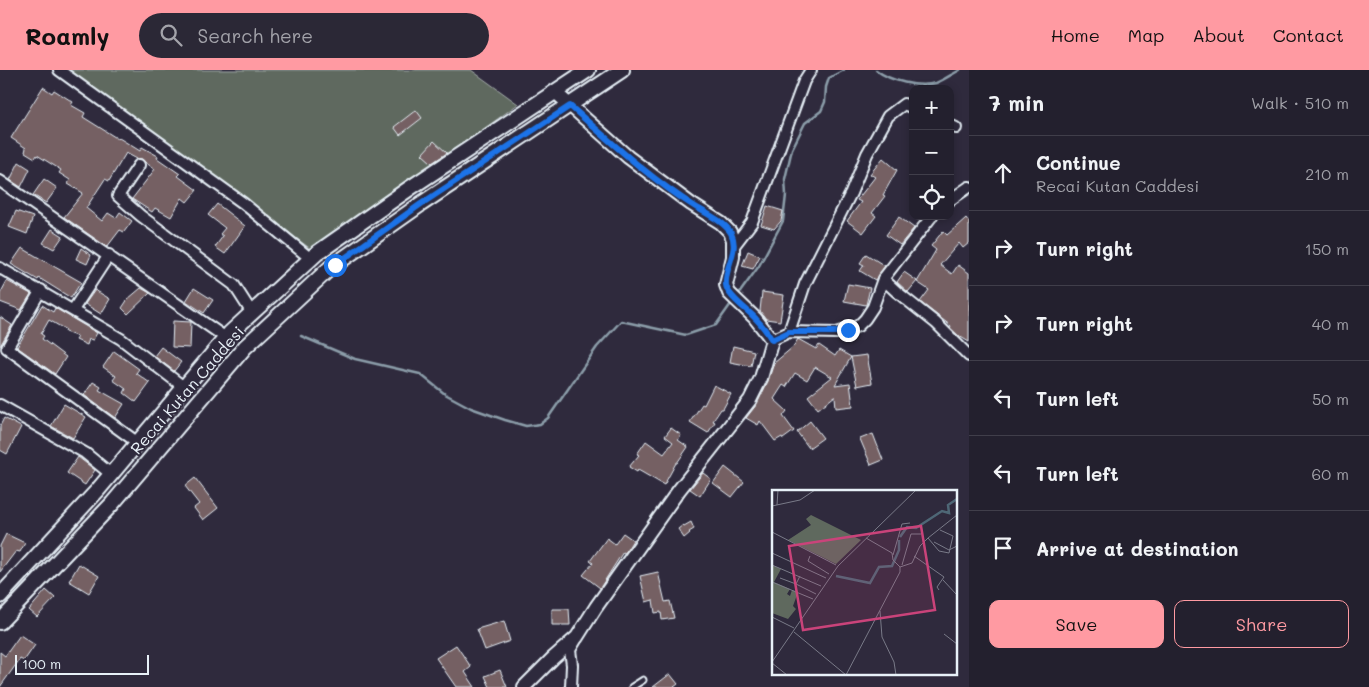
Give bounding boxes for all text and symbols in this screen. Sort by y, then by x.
search box [139,13,489,58]
text: Roamly [25,20,109,51]
icon: search [157,21,185,49]
text: Search here [197,23,313,48]
text: Home [1051,23,1100,47]
text: Map [1128,23,1164,47]
text: About [1192,23,1245,47]
text: Contact [1273,23,1344,47]
map controls [909,85,954,220]
button: + [909,85,954,130]
text: 7 min [989,89,1044,116]
text: Walk · 510 m [1251,92,1349,113]
button: − [909,130,954,175]
text: Continue [1036,150,1121,175]
icon: ahead [989,159,1017,187]
text: 210 m [1305,163,1349,184]
button: locate [909,175,954,220]
text: Recai Kutan Caddesi [1036,175,1199,196]
icon: right [989,234,1017,262]
text: Turn right [1036,236,1133,261]
text: 150 m [1305,238,1349,259]
route start [324,254,347,277]
icon: right [989,309,1017,337]
text: Turn right [1036,311,1133,336]
text: 40 m [1312,313,1349,334]
route end [837,319,860,342]
street label: Recai Kutan Caddesi [125,321,248,458]
icon: left [989,384,1017,412]
text: Turn left [1036,386,1119,411]
text: 50 m [1312,388,1349,409]
icon: left [989,459,1017,487]
text: Turn left [1036,461,1119,486]
text: 60 m [1312,463,1349,484]
inset map [772,490,956,674]
icon: arrive [989,534,1017,562]
text: Arrive at destination [1036,536,1239,561]
button: Save [989,600,1164,648]
button: Share [1174,600,1349,648]
scale bar [15,652,149,675]
text: 100 m [22,654,61,673]

